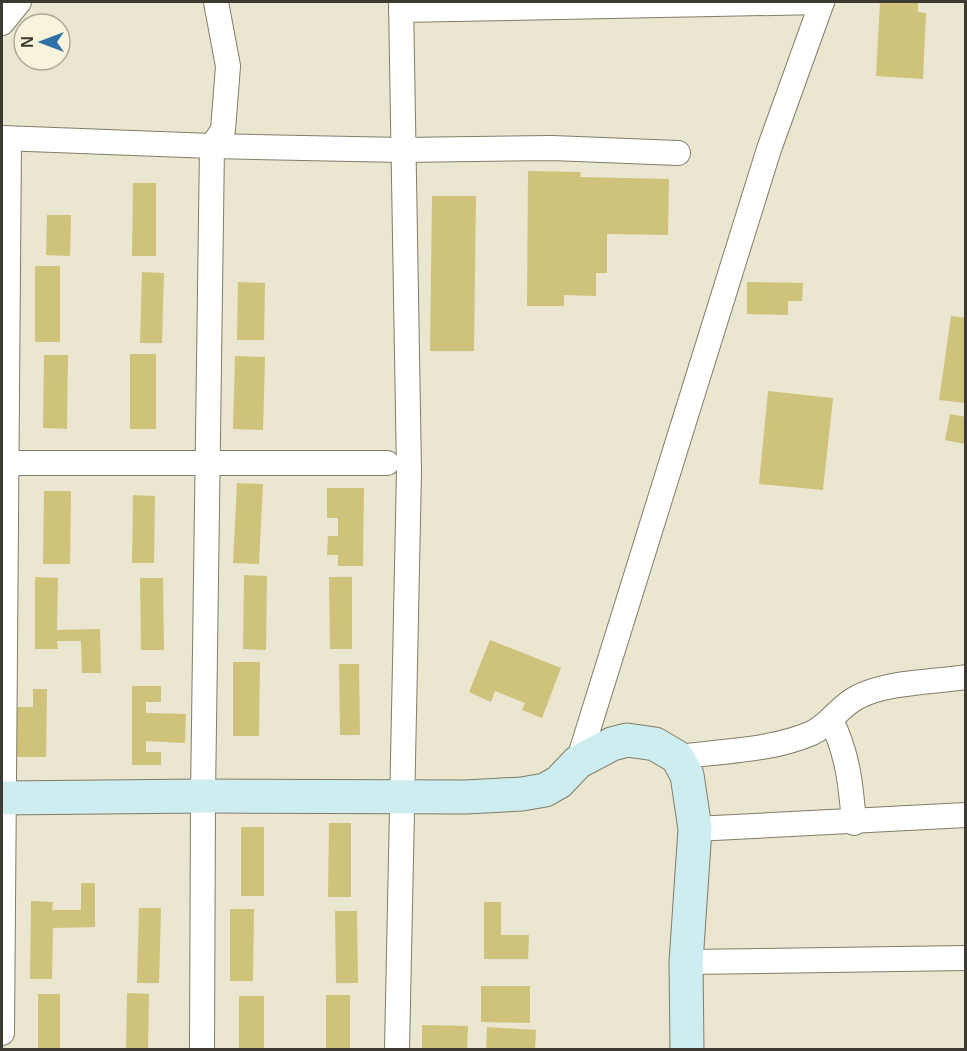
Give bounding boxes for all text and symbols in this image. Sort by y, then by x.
north arrow [12,12,72,72]
text: N [19,36,36,48]

